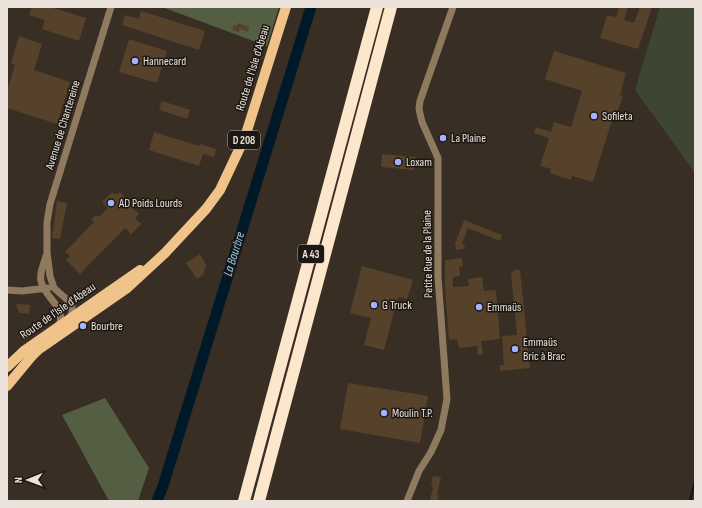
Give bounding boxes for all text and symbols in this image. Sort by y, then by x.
street label: Route de l'Isle d'Abeau [233,23,273,113]
place label: Hannecard [143,54,186,69]
marker: Hannecard [130,56,140,66]
street label: Avenue de Chantereine [42,78,84,172]
place label: Sofileta [602,109,633,124]
marker: Sofileta [589,111,599,121]
road number: D 208 [228,131,260,149]
place label: La Plaine [451,131,486,146]
marker: La Plaine [438,133,448,143]
place label: Loxam [406,155,432,170]
marker: Loxam [393,157,403,167]
place label: AD Poids Lourds [118,196,182,211]
marker: AD Poids Lourds [106,198,116,208]
street label: Petite Rue de la Plaine [420,210,436,298]
water label: La Bourbre [220,230,248,278]
road number: A 43 [298,245,324,263]
street label: Route de l'Isle d'Abeau [17,279,99,343]
place label: G Truck [382,298,412,313]
marker: G Truck [369,300,379,310]
place label: Emmaüs [487,300,521,315]
marker: Emmaüs [474,302,484,312]
place label: Bourbre [91,319,123,334]
marker: Bourbre [78,321,88,331]
place label: Emmaüs Bric à Brac [523,335,565,364]
marker: Emmaüs Bric à Brac [510,344,520,354]
place label: Moulin T.P. [392,406,433,421]
marker: Moulin T.P. [379,408,389,418]
north arrow [8,460,48,500]
text: N [12,477,25,483]

